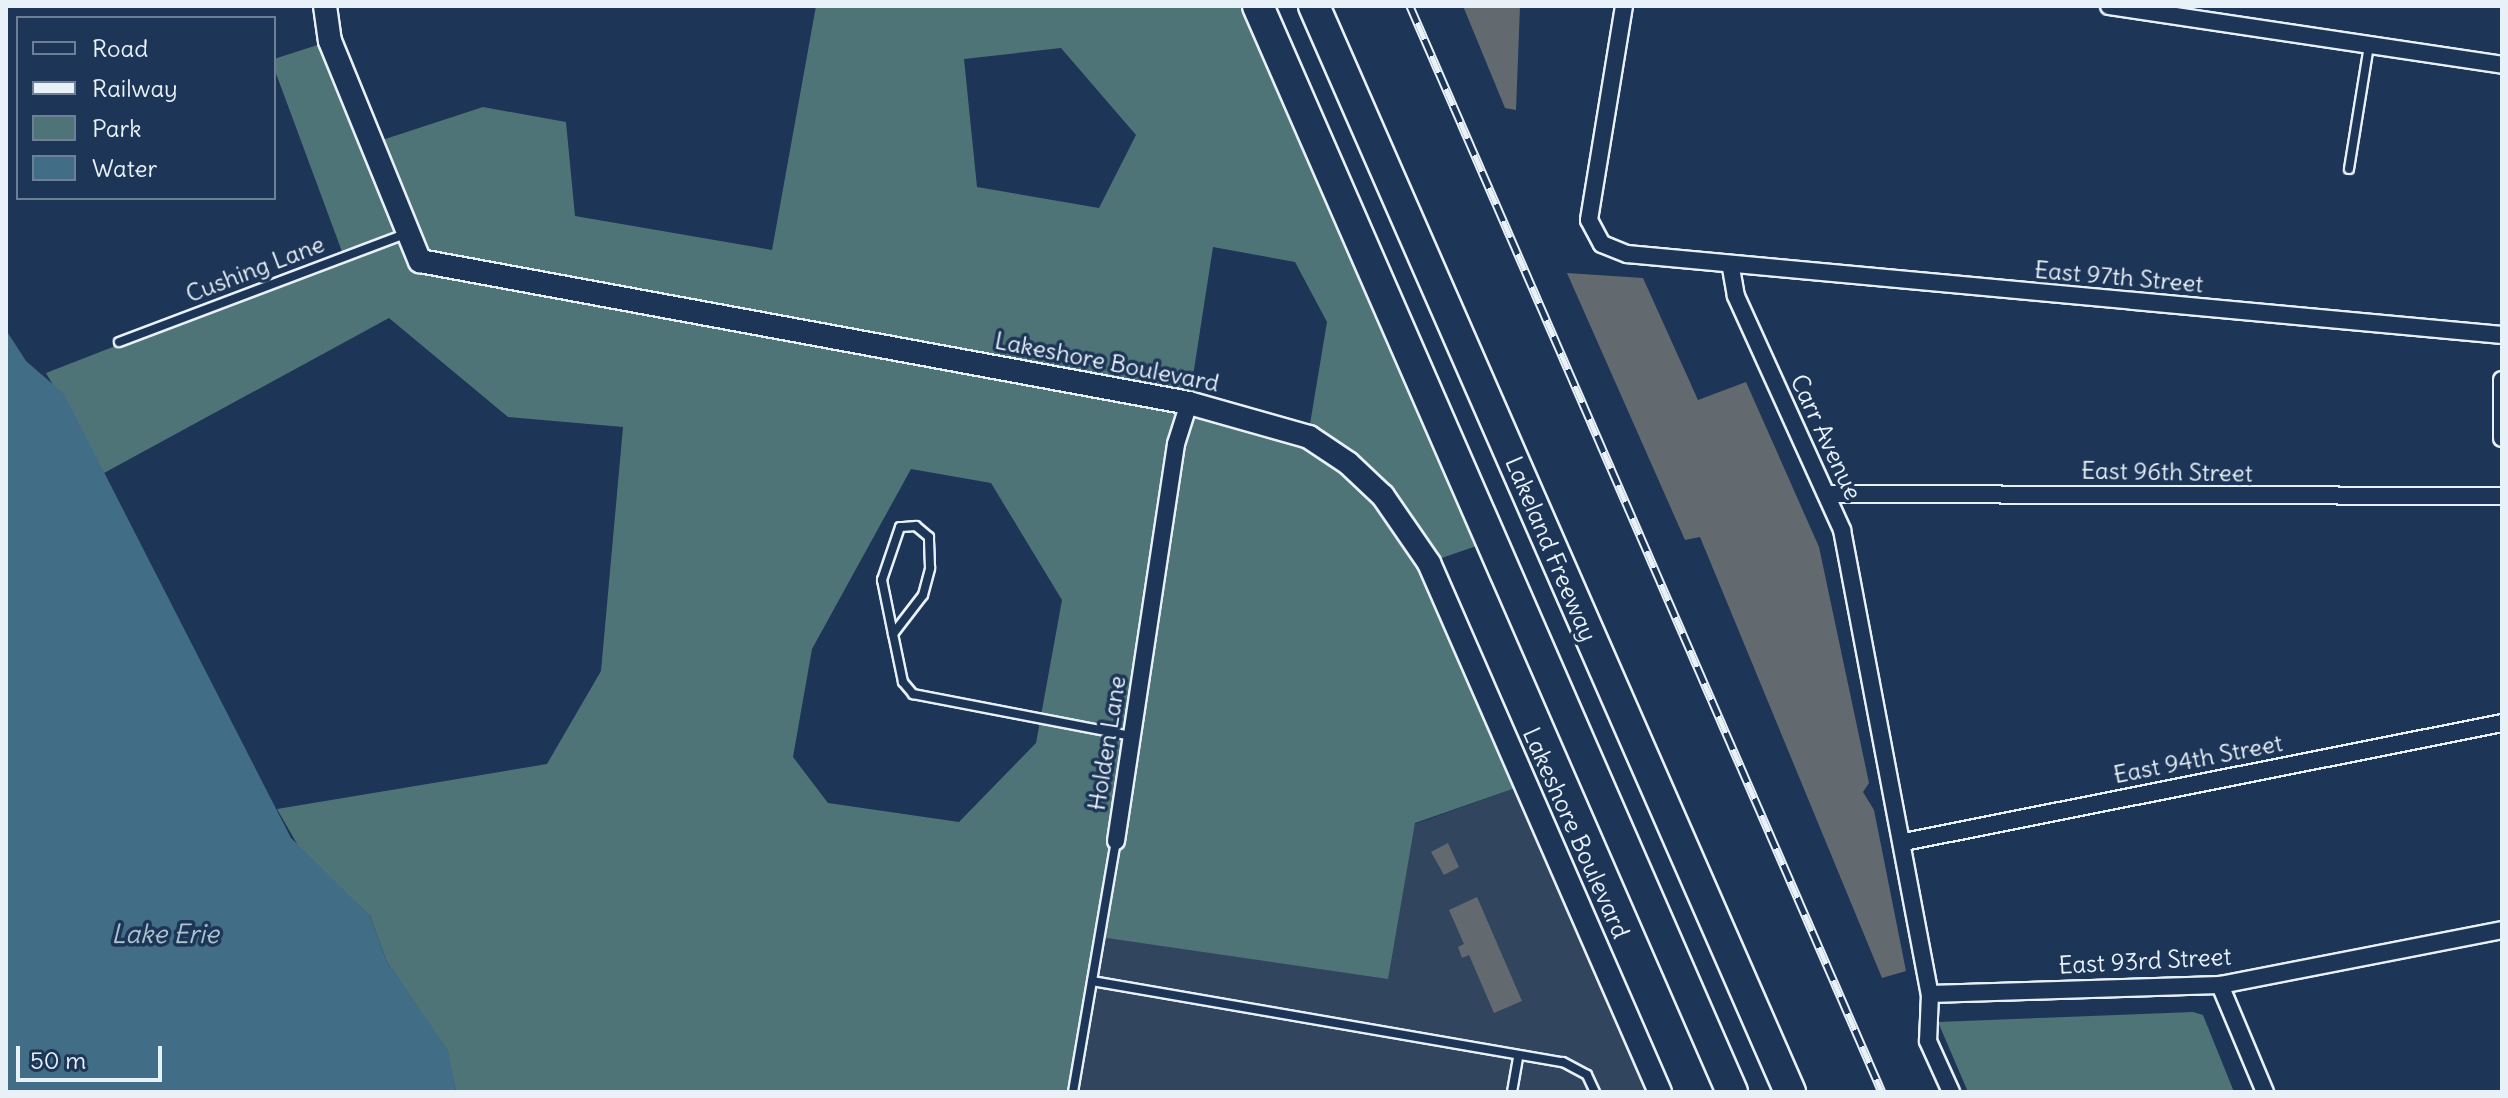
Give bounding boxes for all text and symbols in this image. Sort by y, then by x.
legend [16,16,276,200]
text: Road [92,33,148,63]
text: Railway [92,73,178,103]
text: Park [92,113,142,143]
text: Water [92,153,157,183]
street label: Cushing Lane [182,229,328,309]
street label: East 97th Street [2033,255,2205,299]
street label: Lakeshore Boulevard [992,326,1222,398]
street label: Carr Avenue [1784,370,1868,504]
street label: Lakeland Freeway [1499,452,1603,646]
street label: East 96th Street [2081,456,2253,488]
street label: Holden Lane [1082,674,1132,812]
street label: Lakeshore Boulevard [1516,723,1636,943]
street label: East 94th Street [2111,728,2285,790]
water label: Lake Erie [111,918,219,950]
street label: East 93rd Street [2058,942,2232,980]
scale bar [20,1030,166,1080]
text: 50 m [30,1045,86,1075]

